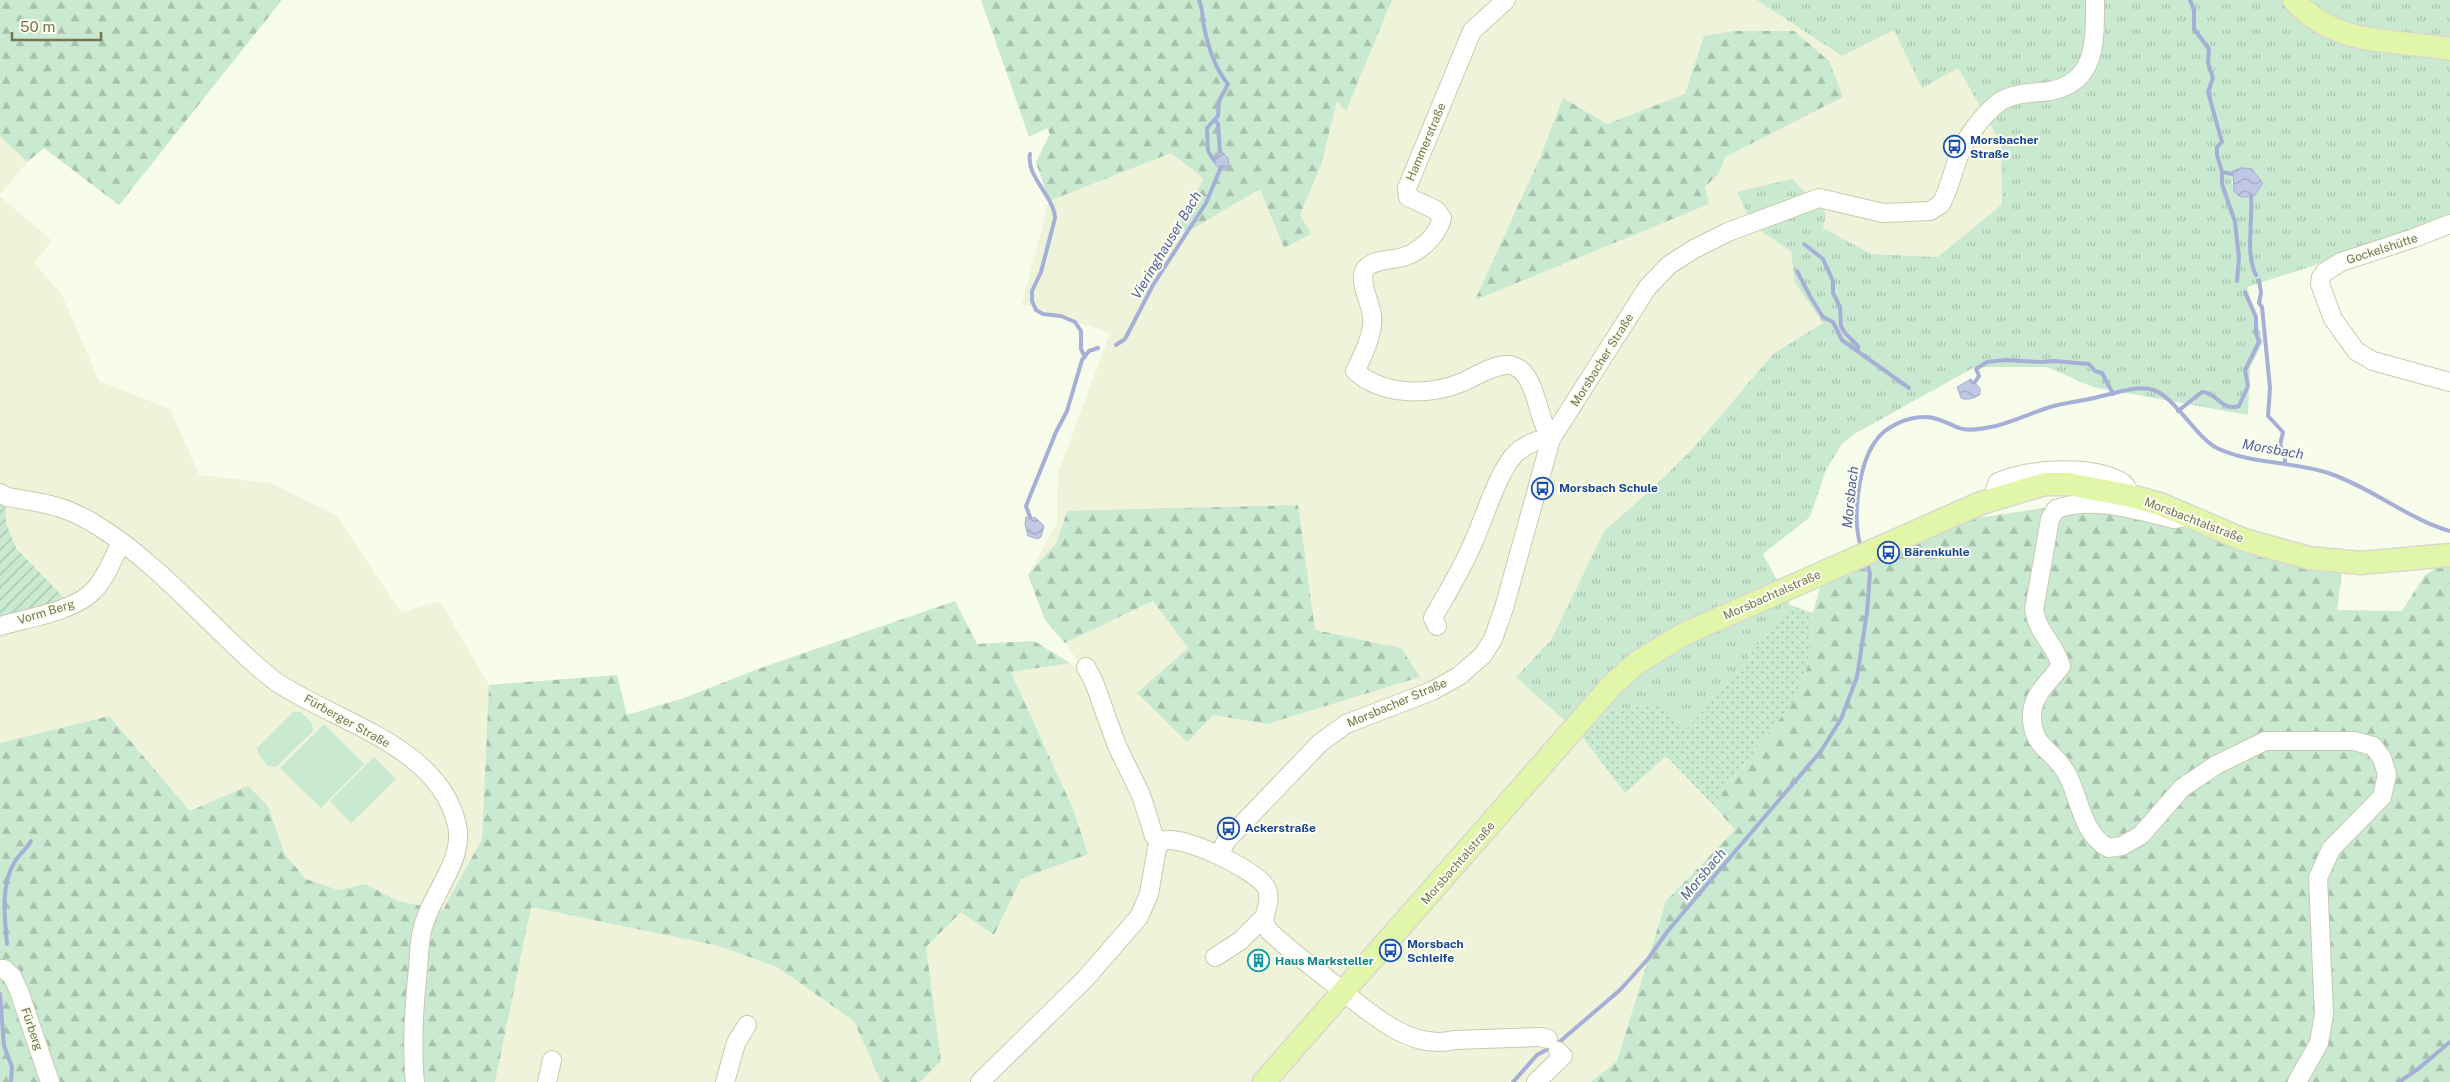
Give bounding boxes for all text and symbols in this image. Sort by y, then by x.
scale bar [12,10,101,42]
text: 50 m [20,18,55,35]
street label: Hammerstraße [1403,101,1449,183]
place label: Morsbacher Straße [1970,133,2039,161]
bus stop icon: Morsbacher Straße [1942,135,1966,159]
water label: Vieringhauser Bach [1128,188,1205,302]
street label: Gockelshütte [2345,231,2420,267]
street label: Morsbacher Straße [1568,311,1636,409]
water label: Morsbach [2241,436,2305,462]
water label: Morsbach [1839,465,1861,529]
bus stop icon: Morsbach Schule [1531,476,1555,500]
place label: Morsbach Schule [1559,481,1658,495]
street label: Morsbachtalstraße [2142,495,2246,545]
bus stop icon: Bärenkuhle [1876,540,1900,564]
place label: Bärenkuhle [1904,545,1970,559]
street label: Morsbachtalstraße [1721,567,1823,623]
street label: Vorm Berg [16,597,76,627]
street label: Morsbacher Straße [1345,676,1449,730]
street label: Fürberger Straße [301,692,393,751]
bus stop icon: Ackerstraße [1217,816,1241,840]
street label: Morsbachtalstraße [1418,819,1498,907]
place label: Ackerstraße [1245,821,1316,835]
water label: Morsbach [1677,845,1729,903]
place label: Morsbach Schleife [1407,937,1464,965]
bus stop icon: Morsbach Schleife [1379,939,1403,963]
building icon: Haus Marksteller [1247,949,1271,973]
place label: Haus Marksteller [1275,954,1374,968]
street label: Fürberg [18,1006,46,1052]

